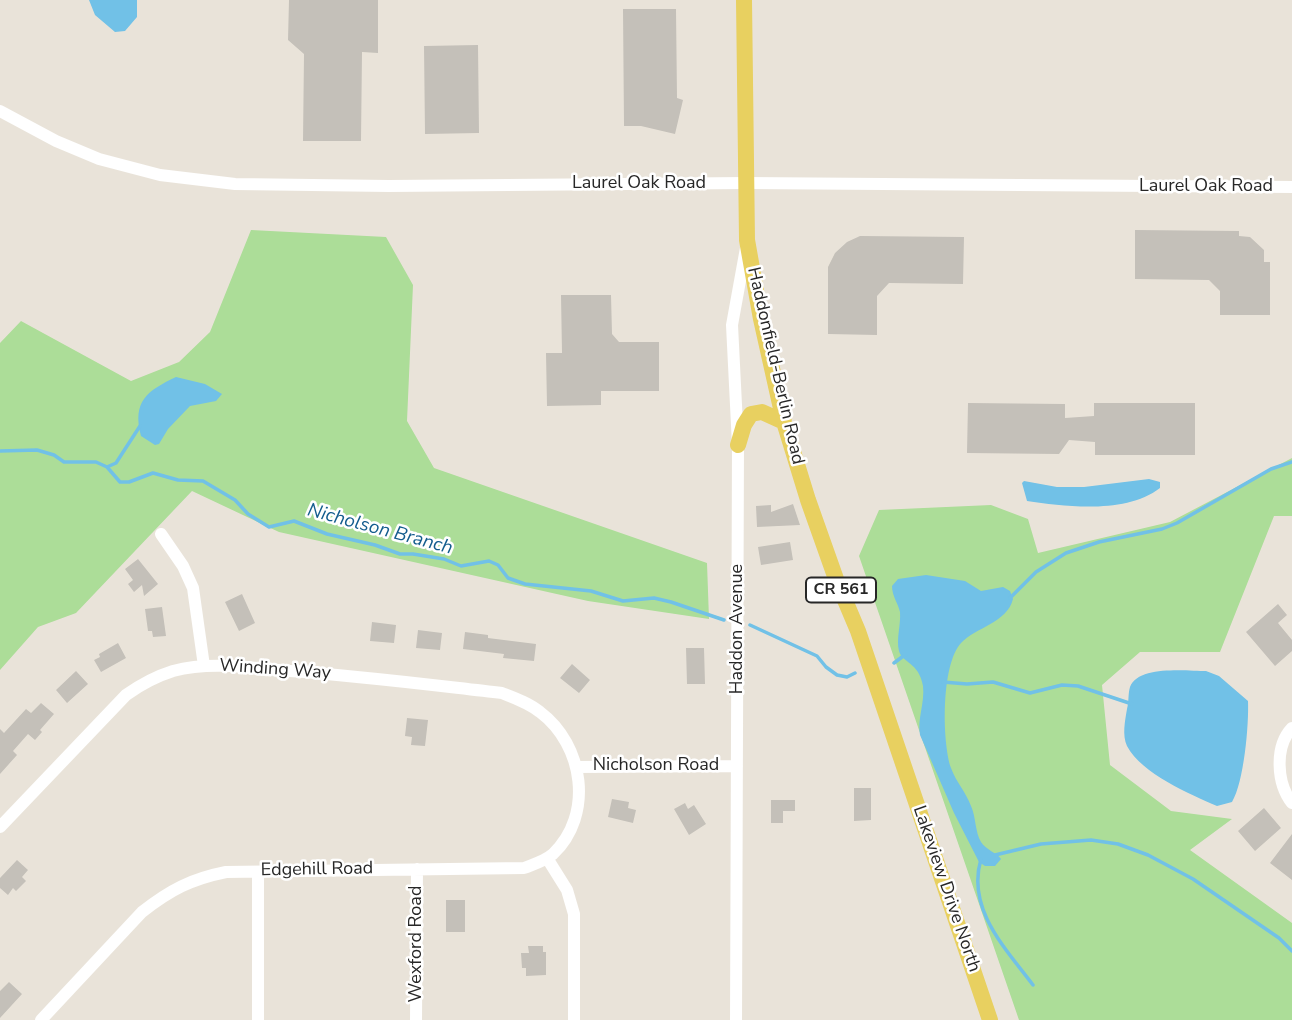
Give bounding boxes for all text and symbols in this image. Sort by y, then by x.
street label: Laurel Oak Road [572,173,706,195]
street label: Laurel Oak Road [1139,176,1273,198]
street label: Haddonfield-Berlin Road [742,265,808,467]
water label: Nicholson Branch [305,500,455,560]
street label: Haddon Avenue [727,564,749,694]
road number: CR 561 [806,578,876,603]
street label: Winding Way [218,655,332,685]
street label: Nicholson Road [593,755,719,777]
street label: Lakeview Drive North [907,803,985,975]
street label: Edgehill Road [261,858,373,882]
street label: Wexford Road [406,886,428,1002]

